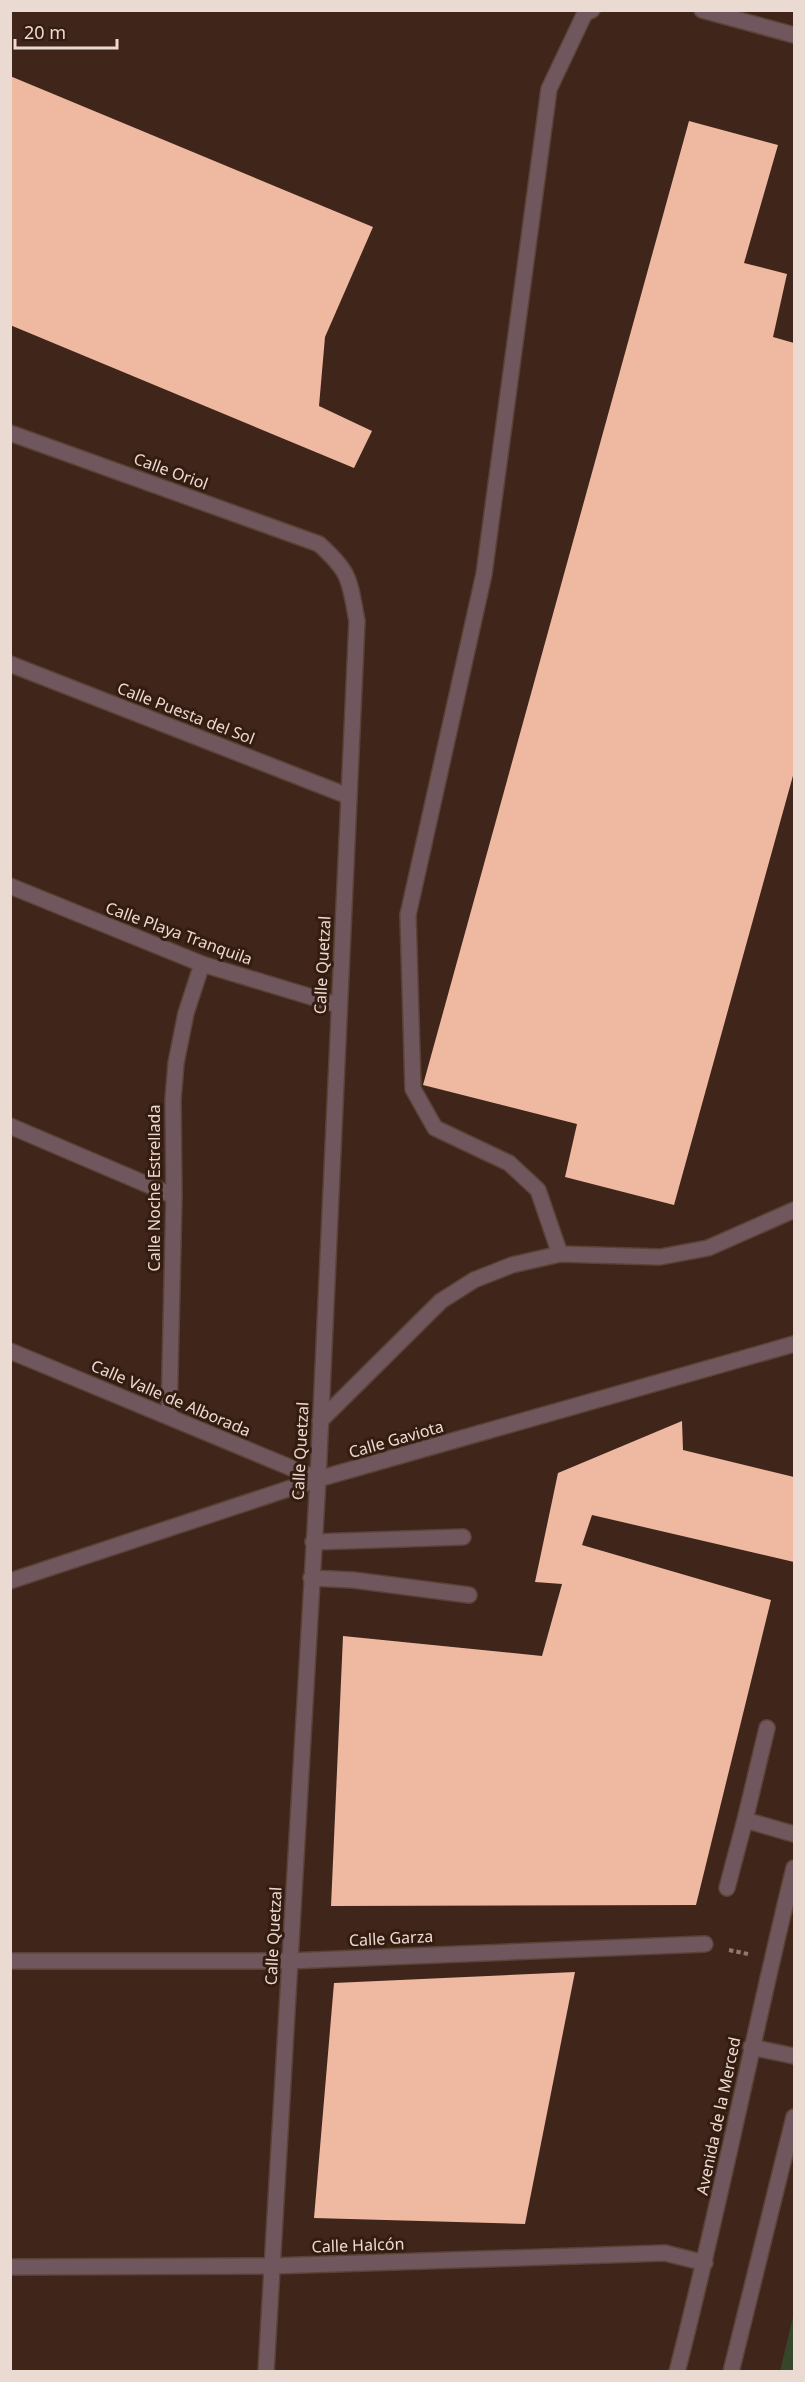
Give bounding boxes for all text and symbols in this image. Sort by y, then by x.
scale bar [15,12,117,50]
text: 20 m [24,20,66,44]
street label: Calle Oriol [131,447,211,495]
street label: Calle Puesta del Sol [114,677,258,749]
street label: Calle Playa Tranquila [102,896,256,970]
street label: Calle Quetzal [308,915,336,1015]
street label: Calle Noche Estrellada [143,1105,165,1271]
street label: Calle Valle de Alborada [88,1354,254,1442]
street label: Calle Quetzal [286,1401,314,1501]
street label: Calle Gaviota [346,1415,446,1463]
street label: Calle Quetzal [259,1886,287,1986]
street label: Calle Garza [348,1925,434,1951]
street label: Avenida de la Merced [691,2035,745,2197]
street label: Calle Halcón [311,2232,405,2258]

